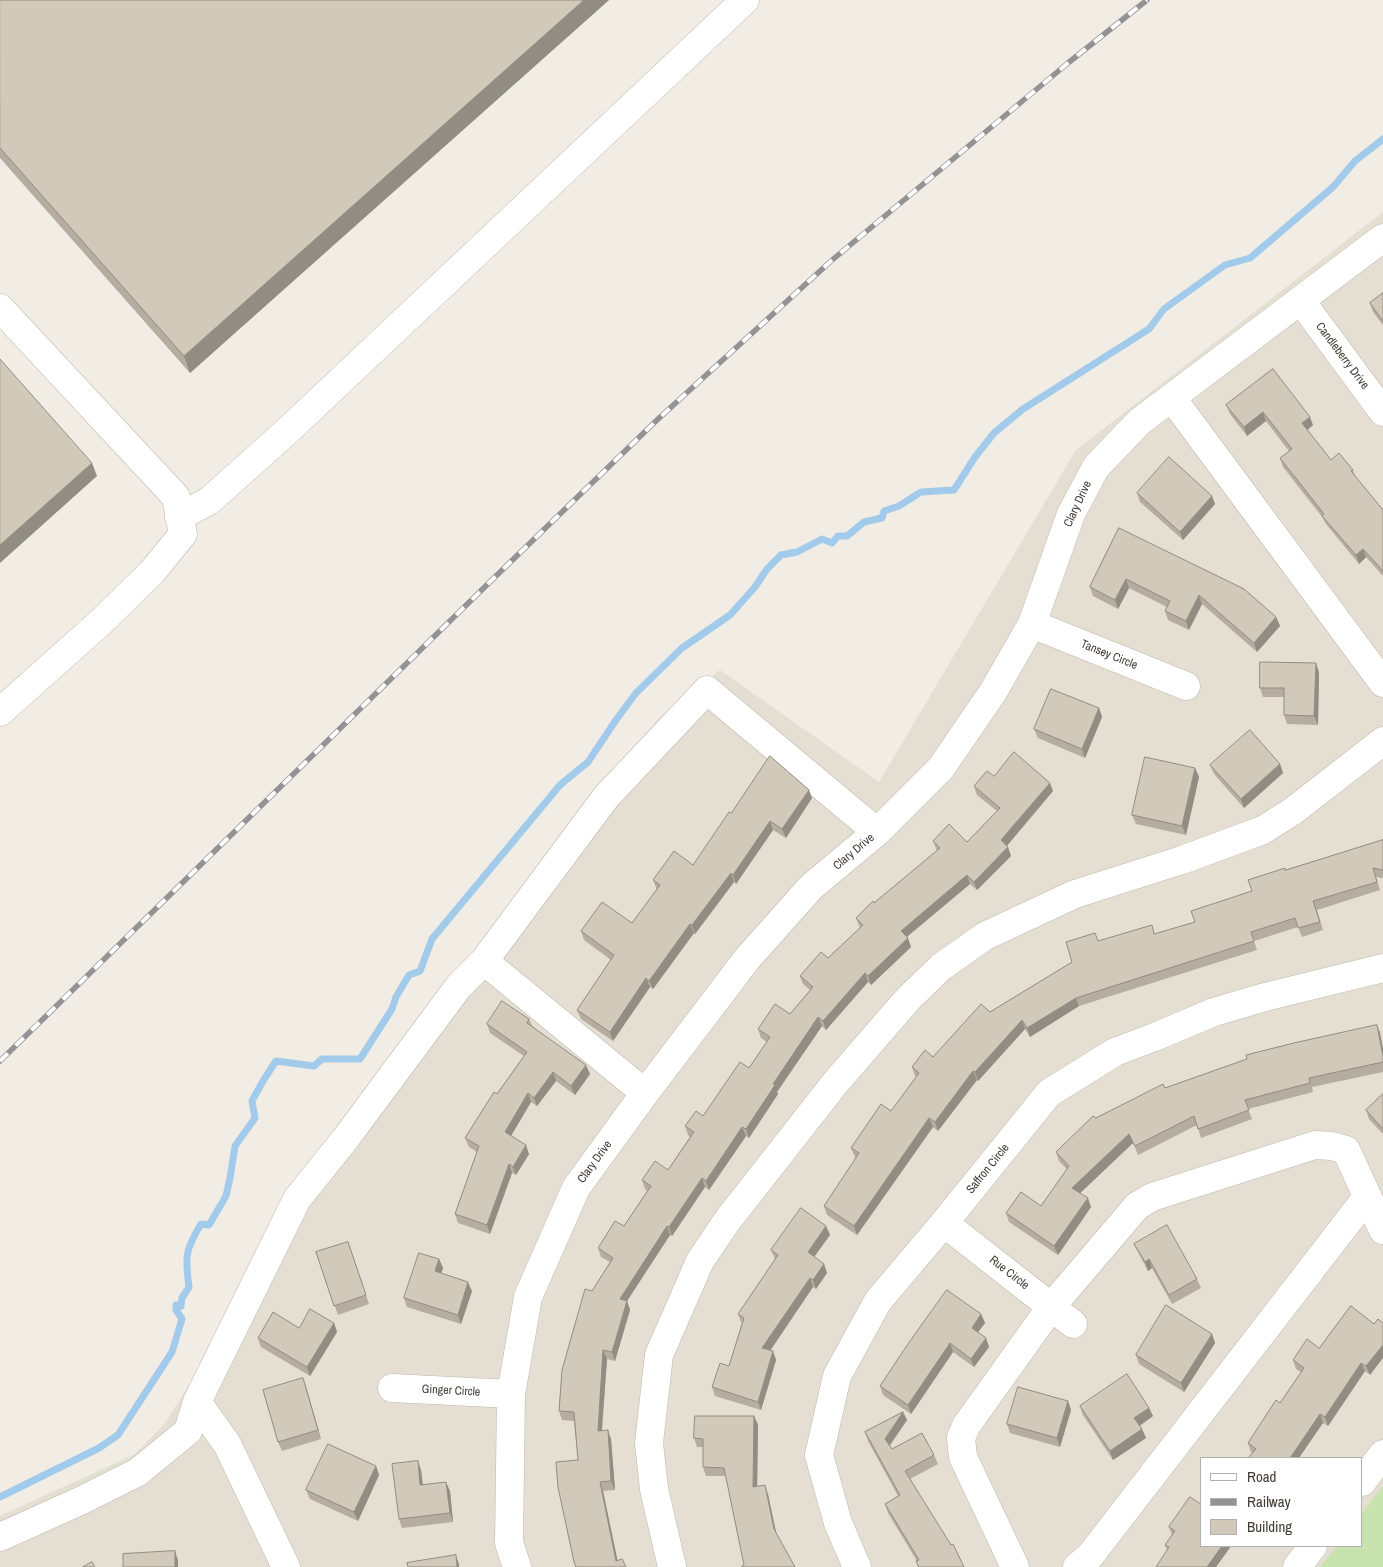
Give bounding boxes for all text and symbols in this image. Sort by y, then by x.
street label: Candleberry Drive [1312,320,1372,392]
street label: Clary Drive [1061,479,1095,529]
street label: Tansey Circle [1079,637,1139,673]
street label: Clary Drive [831,831,877,873]
street label: Clary Drive [575,1138,615,1186]
street label: Saffron Circle [964,1141,1012,1197]
street label: Rue Circle [986,1253,1032,1293]
street label: Ginger Circle [421,1382,481,1400]
legend [1200,1457,1363,1547]
text: Road [1247,1466,1276,1487]
text: Railway [1247,1491,1291,1512]
text: Building [1247,1516,1292,1537]

